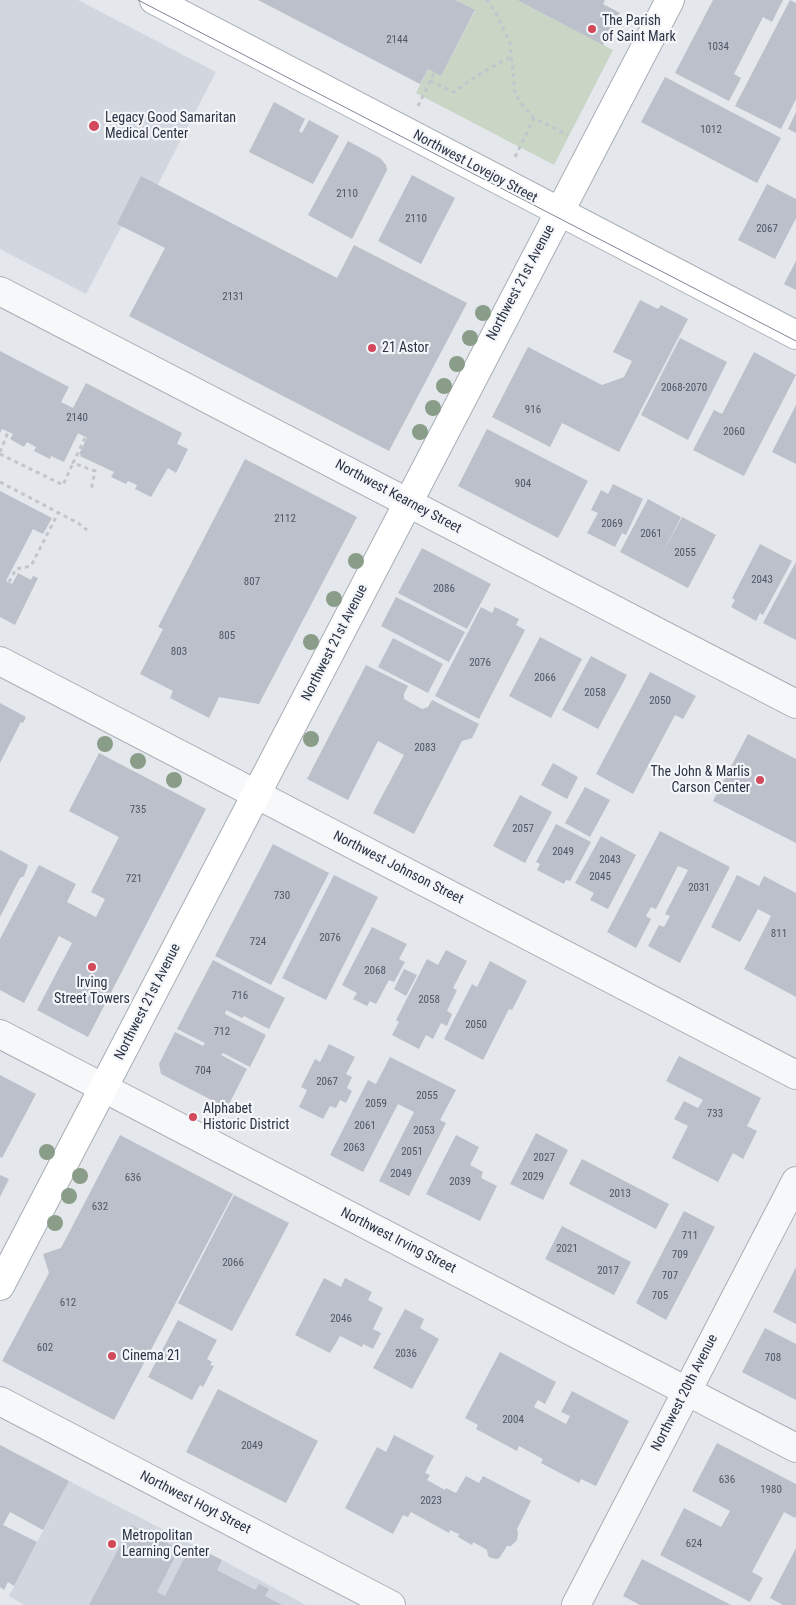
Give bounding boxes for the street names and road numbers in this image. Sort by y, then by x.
street label: Northwest Lovejoy Street [410,127,540,207]
street label: Northwest 21st Avenue [483,222,559,344]
street label: Northwest Kearney Street [332,457,464,537]
street label: Northwest 21st Avenue [298,582,372,704]
street label: Northwest Johnson Street [330,828,466,908]
street label: Northwest 21st Avenue [111,941,185,1063]
street label: Northwest Irving Street [337,1205,459,1277]
street label: Northwest 20th Avenue [648,1332,722,1454]
street label: Northwest Hoyt Street [137,1468,253,1538]

